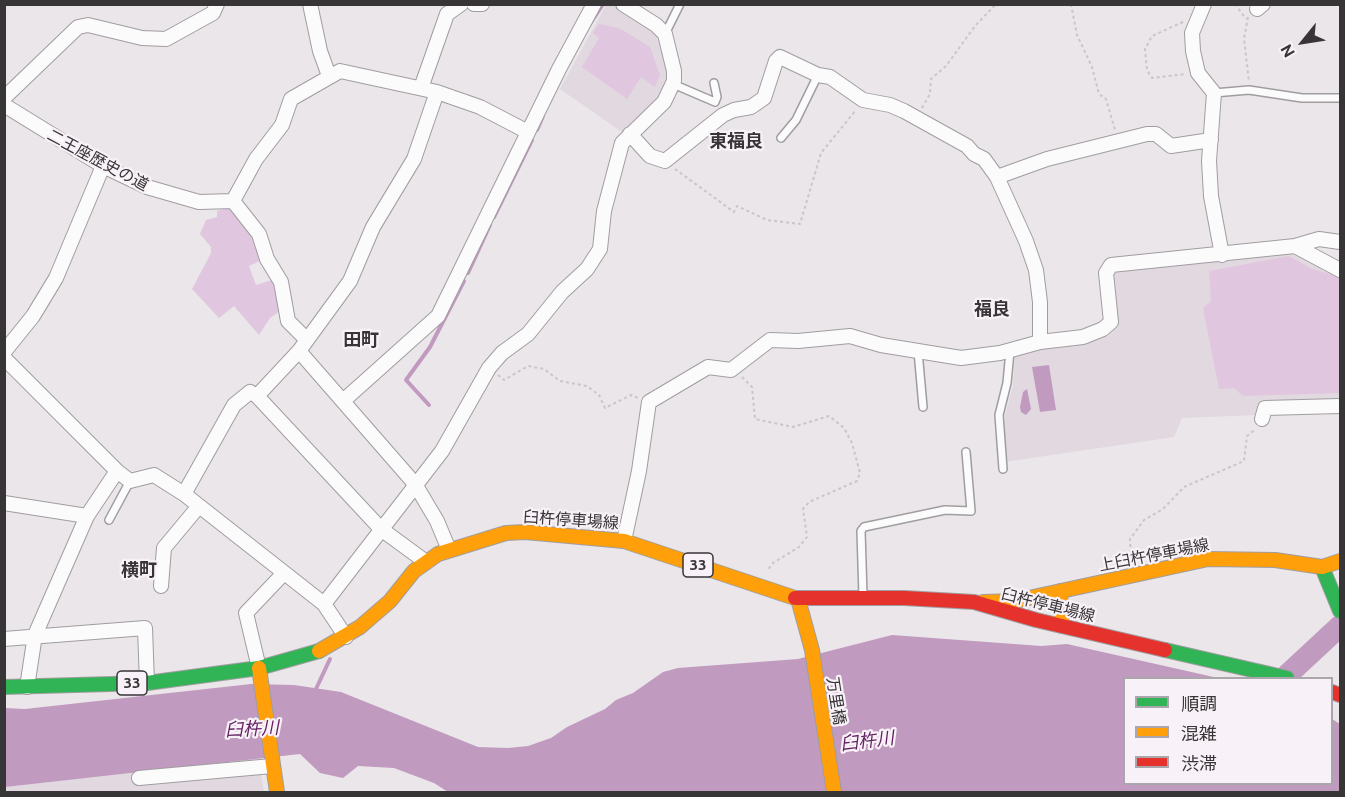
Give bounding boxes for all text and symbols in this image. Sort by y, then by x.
north arrow [1273,12,1333,72]
text: N [1277,41,1298,61]
street label: 二王座歴史の道 [44,125,152,195]
district label: 東福良 [709,130,763,152]
district label: 福良 [974,298,1010,320]
district label: 田町 [343,329,379,351]
street label: 臼杵停車場線 [522,507,620,533]
street label: 上臼杵停車場線 [1097,535,1211,575]
road number: 33 [683,553,713,577]
district label: 横町 [121,559,157,581]
street label: 臼杵停車場線 [999,584,1097,626]
road number: 33 [117,671,147,695]
street label: 万里橋 [823,676,849,726]
legend [1123,677,1333,785]
text: 順調 [1181,693,1217,713]
water label: 臼杵川 [224,717,280,741]
text: 混雑 [1181,723,1217,743]
water label: 臼杵川 [839,727,895,755]
text: 渋滞 [1181,753,1217,773]

